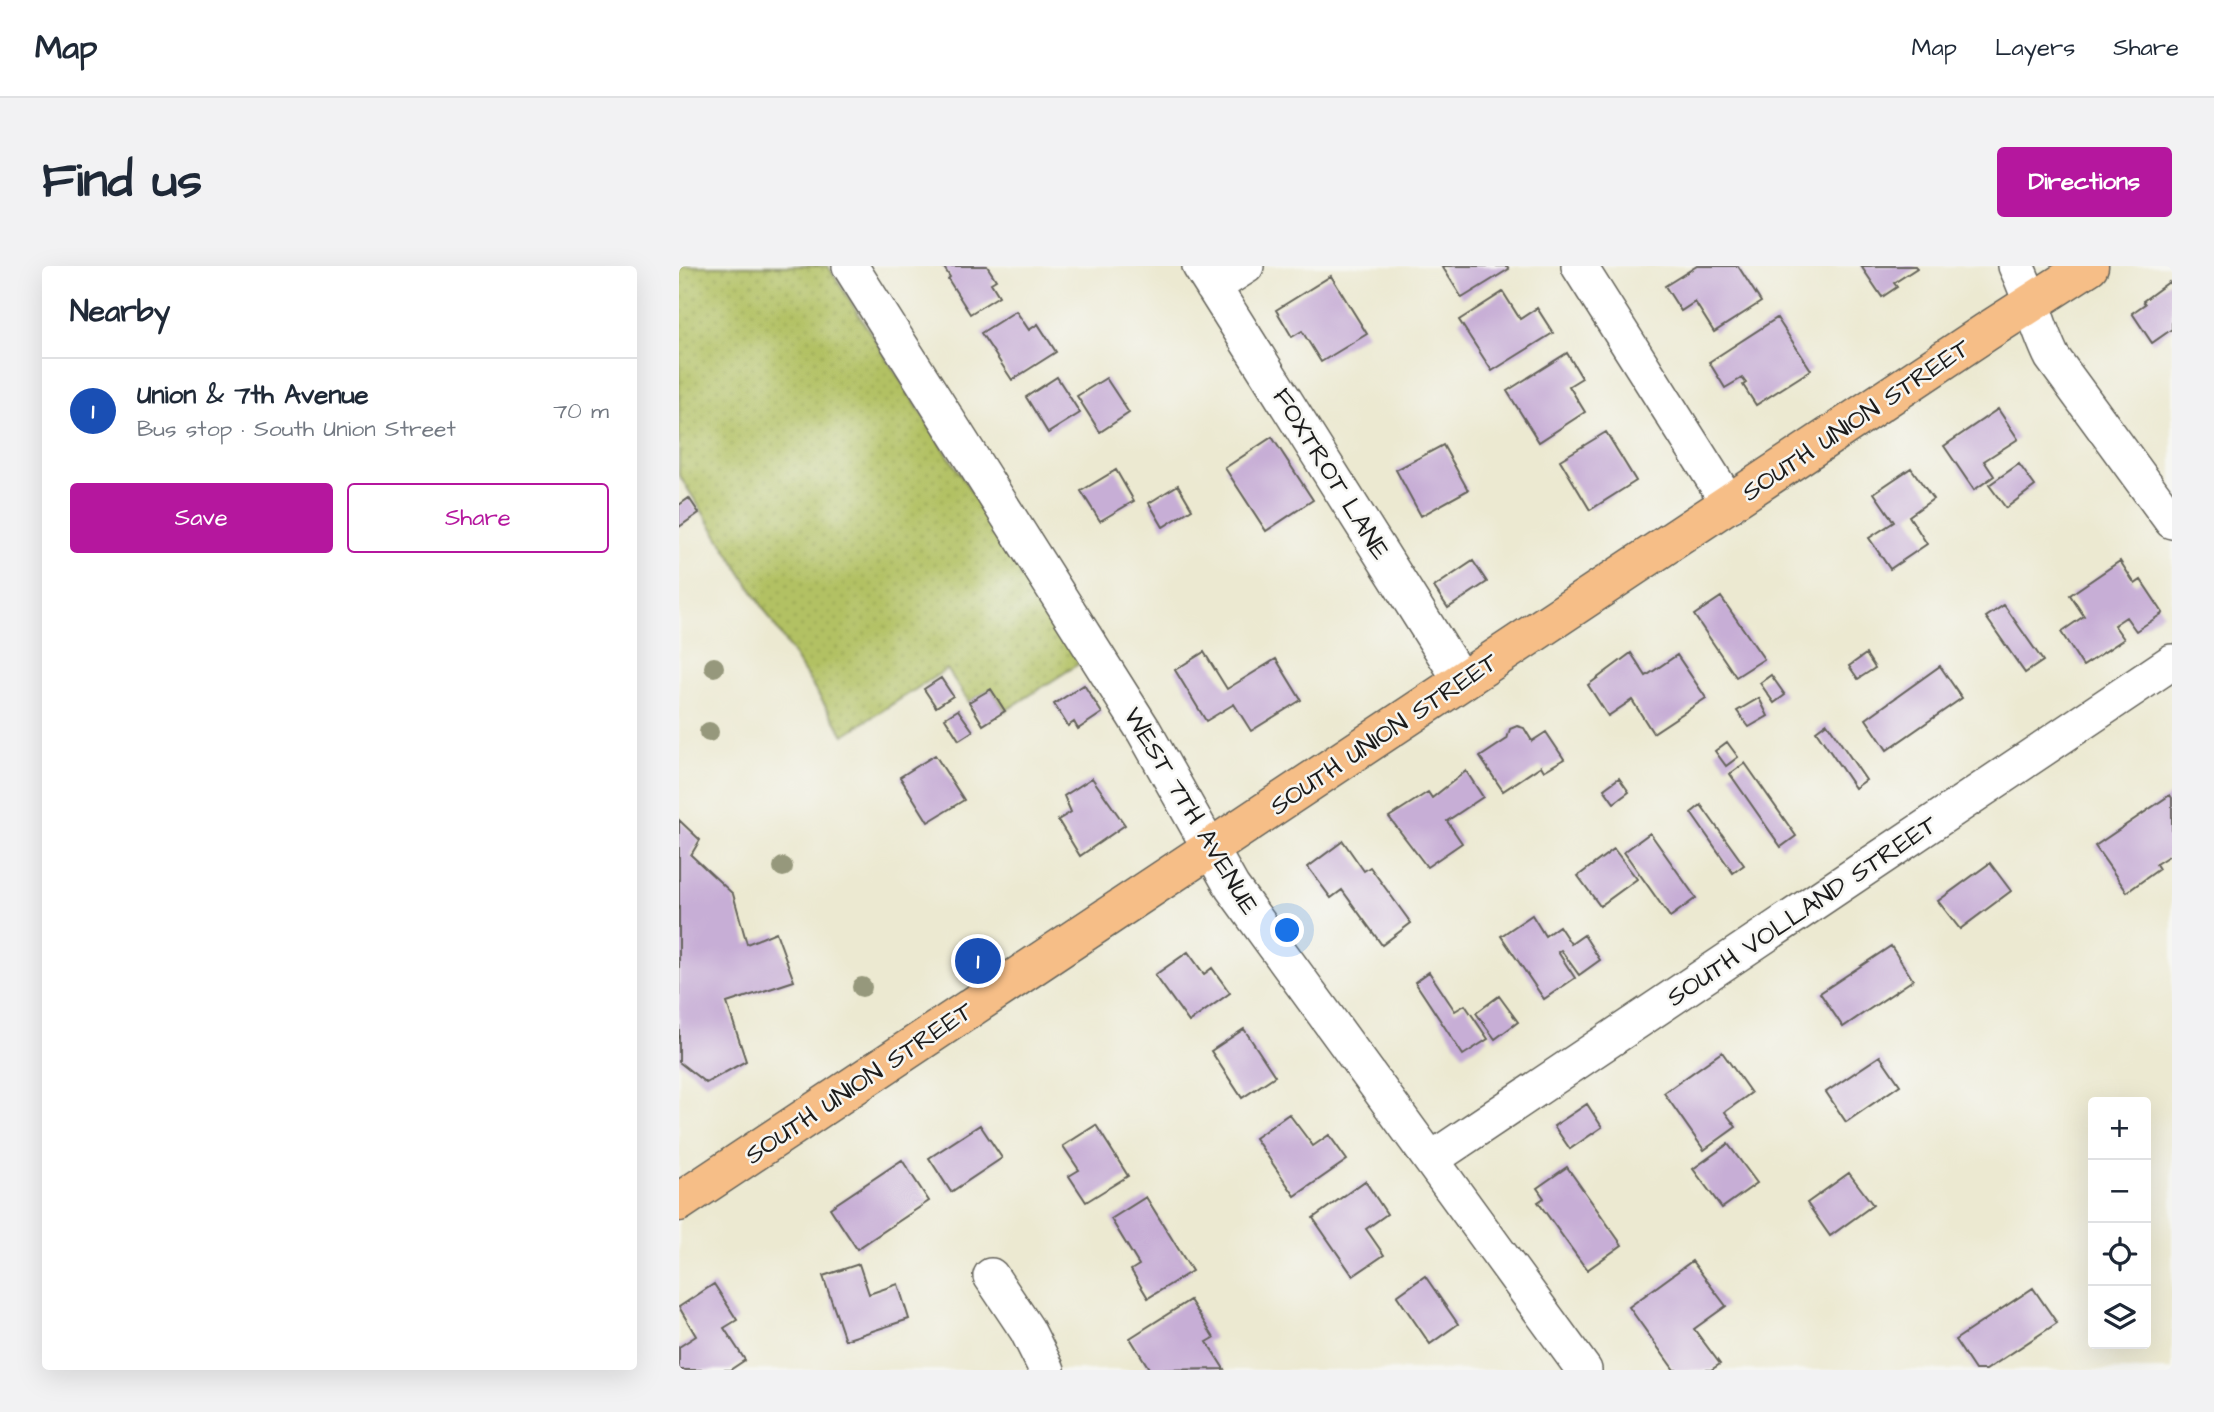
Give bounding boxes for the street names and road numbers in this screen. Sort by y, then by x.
street label: SOUTH UNION STREET [1735,330,1978,510]
street label: FOXTROT LANE [1264,381,1398,567]
street label: SOUTH UNION STREET [1263,644,1506,824]
street label: WEST 7TH AVENUE [1115,701,1267,921]
street label: SOUTH VOLLAND STREET [1660,806,1945,1015]
street label: SOUTH UNION STREET [738,993,981,1173]

